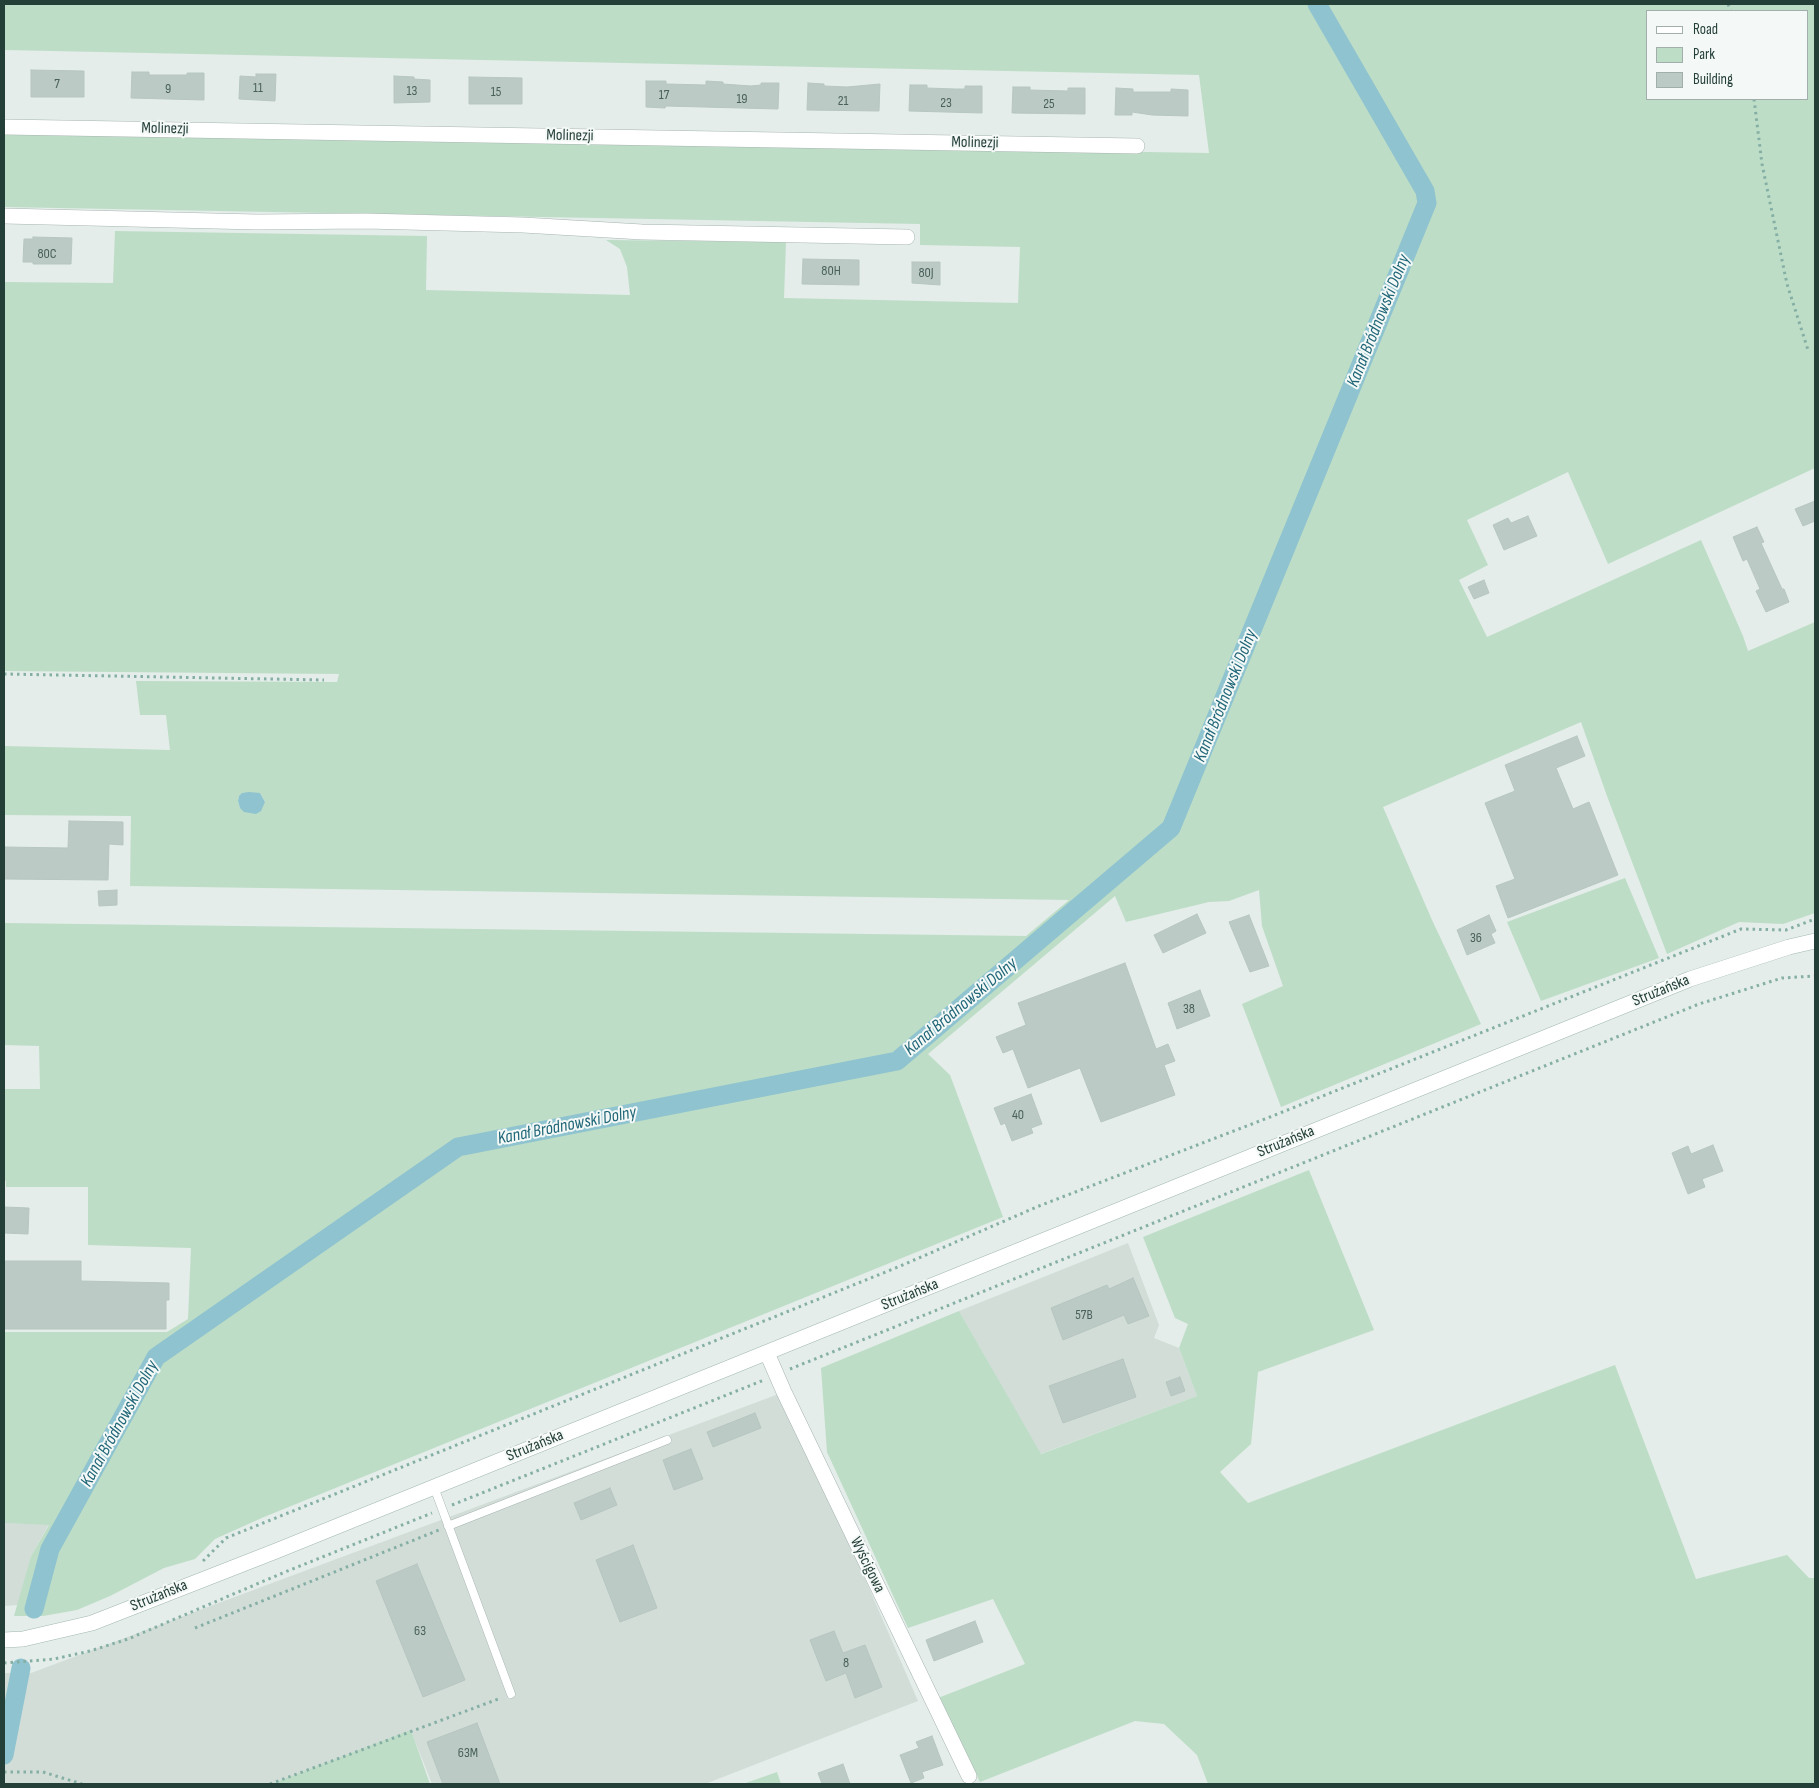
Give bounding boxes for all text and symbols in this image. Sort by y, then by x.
legend [1646,10,1809,100]
text: Road [1693,20,1718,39]
text: Park [1693,45,1715,64]
text: Building [1693,70,1733,89]
house number: 7 [54,76,60,92]
house number: 11 [253,80,263,96]
house number: 9 [165,81,171,97]
house number: 13 [407,83,417,99]
house number: 15 [491,84,501,100]
house number: 17 [659,87,669,103]
house number: 19 [736,91,748,107]
house number: 21 [838,93,848,109]
house number: 23 [940,95,952,111]
house number: 25 [1043,96,1055,112]
street label: Molinezji [141,119,189,139]
street label: Molinezji [546,126,594,146]
street label: Molinezji [951,133,999,153]
house number: 80C [37,246,57,262]
water label: Kanał Bródnowski Dolny [1343,252,1415,390]
house number: 80H [821,263,841,279]
house number: 80J [918,265,934,281]
water label: Kanał Bródnowski Dolny [1190,627,1262,765]
house number: 36 [1470,930,1482,946]
water label: Kanał Bródnowski Dolny [900,954,1022,1060]
street label: Strużańska [1630,971,1692,1011]
house number: 38 [1183,1001,1195,1017]
water label: Kanał Bródnowski Dolny [496,1102,638,1150]
house number: 40 [1012,1107,1024,1123]
street label: Strużańska [1255,1122,1317,1162]
street label: Strużańska [879,1275,941,1315]
house number: 57B [1075,1307,1093,1323]
water label: Kanał Bródnowski Dolny [76,1357,164,1491]
street label: Strużańska [504,1426,566,1466]
street label: Wyścigowa [845,1534,889,1596]
street label: Strużańska [128,1576,190,1616]
house number: 63 [414,1623,426,1639]
house number: 8 [843,1655,849,1671]
house number: 63M [458,1745,478,1761]

